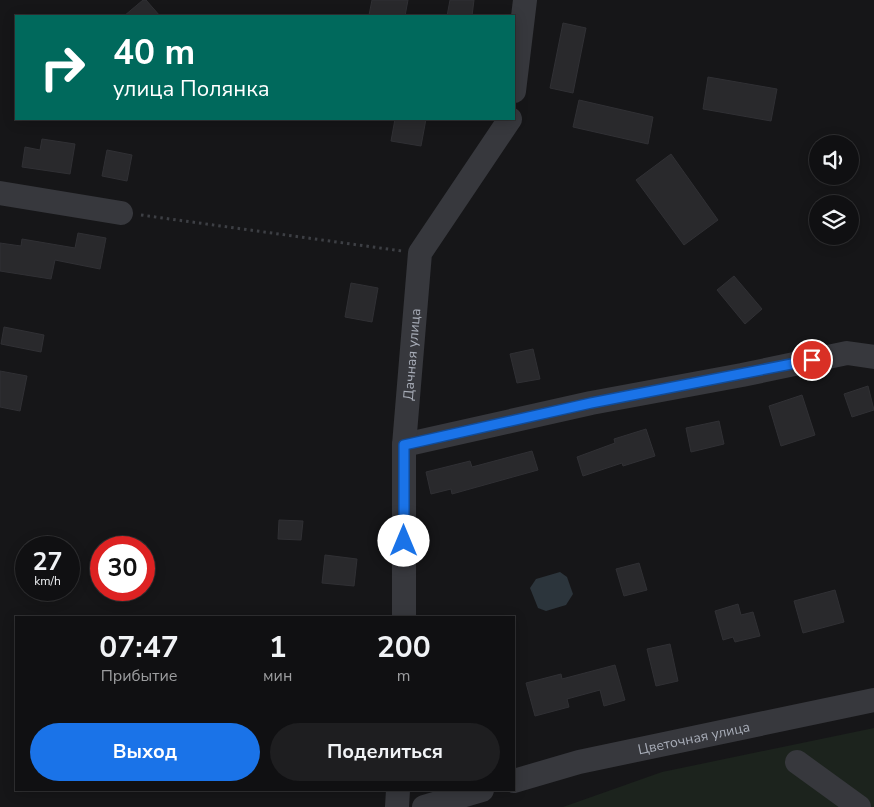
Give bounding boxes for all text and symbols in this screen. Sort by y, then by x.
text: 40 m [113,29,195,76]
icon: right [30,35,95,100]
text: улица Полянка [113,74,270,104]
map controls [809,135,859,245]
button: sound [809,135,859,185]
button: layers [809,195,859,245]
street label: Дачная улица [399,308,425,401]
pin [791,339,833,381]
icon: arrive [798,346,826,374]
position arrow [377,514,429,566]
speed limit sign: 30 [90,536,155,601]
text: 27 [32,545,63,579]
text: km/h [34,573,61,589]
text: 07:47 [99,627,179,668]
text: 1 [269,627,287,668]
text: 200 [377,627,431,668]
text: Прибытие [101,665,177,687]
text: мин [263,665,292,687]
text: m [397,665,411,687]
street label: Цветочная улица [636,717,752,759]
button: Выход [30,723,260,781]
button: Поделиться [270,723,500,781]

